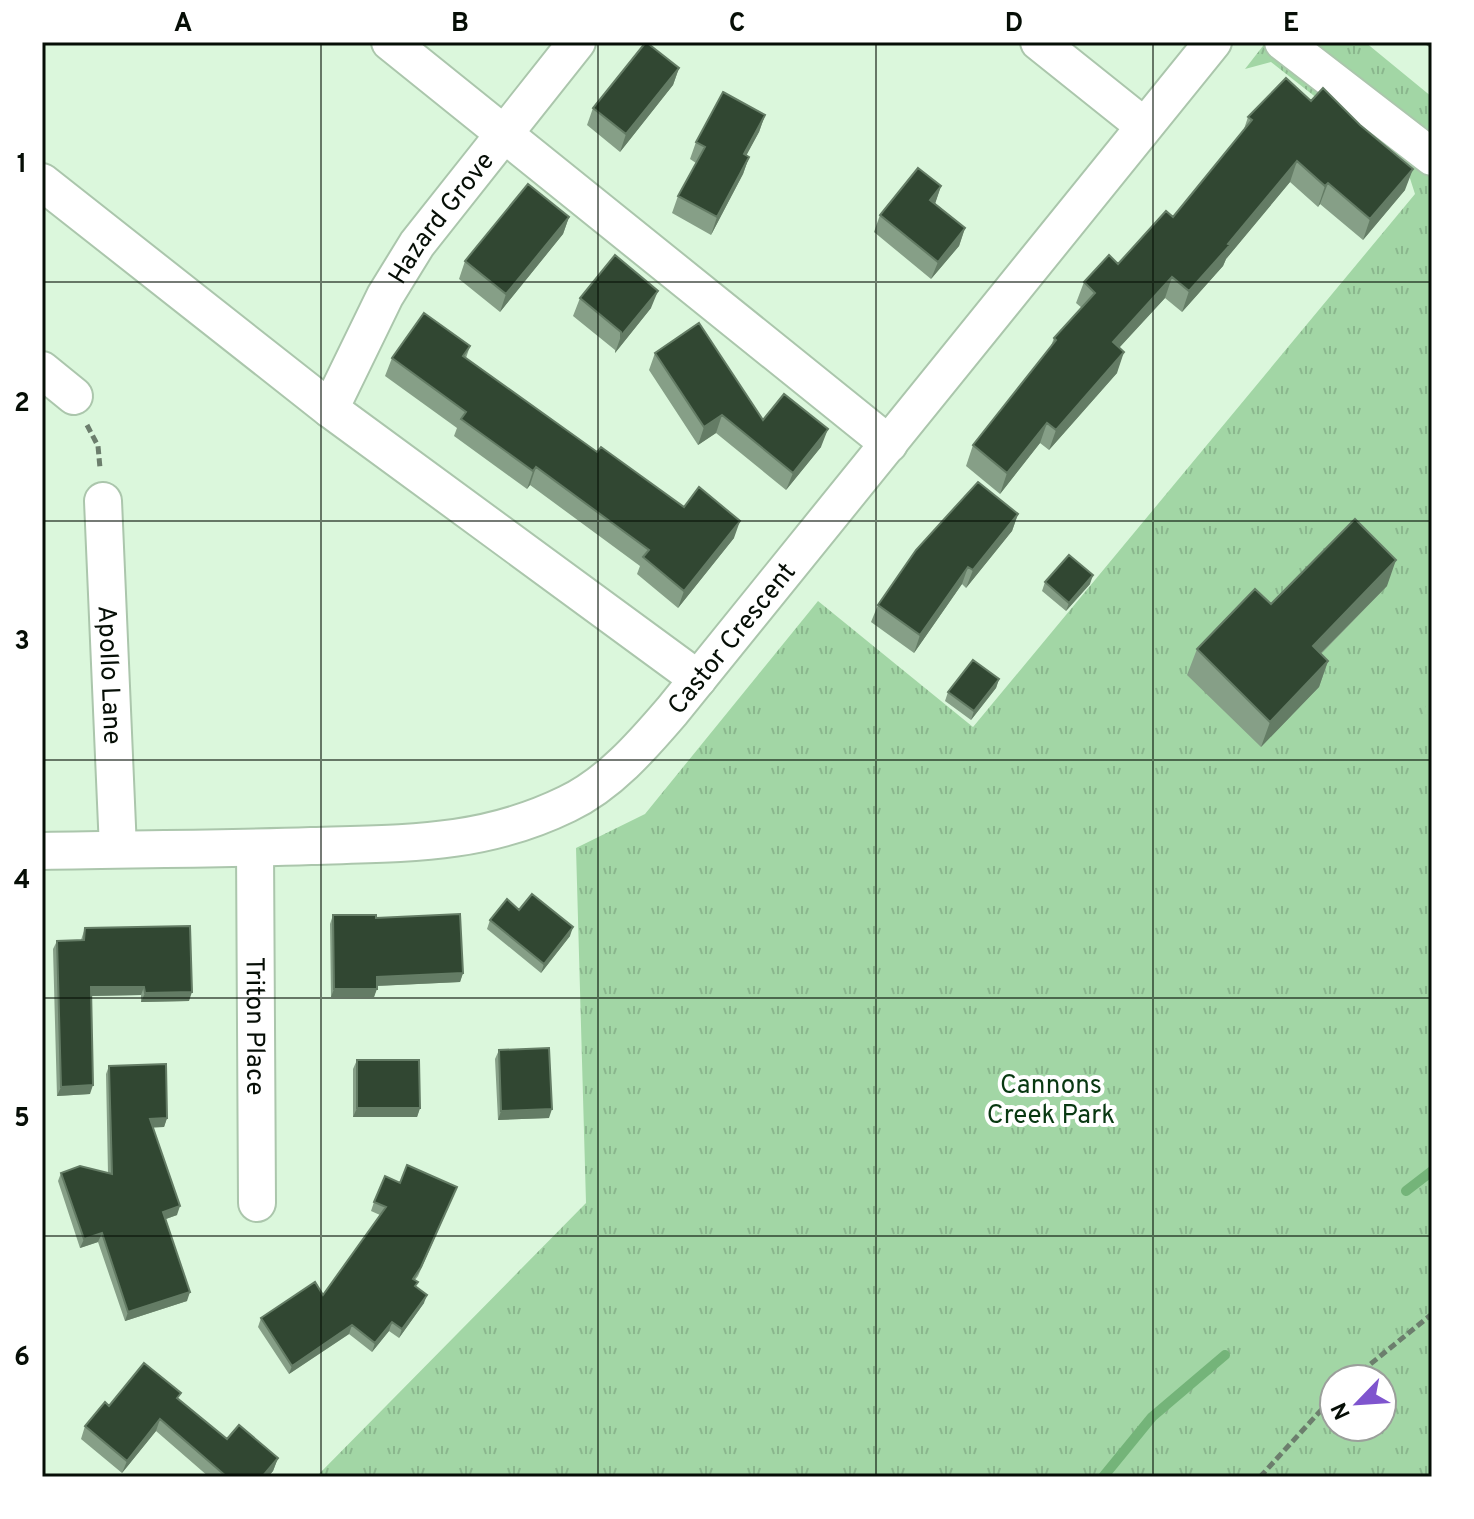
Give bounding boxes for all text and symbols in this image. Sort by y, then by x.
text: A [174,8,192,41]
text: B [451,8,469,41]
text: C [729,8,745,41]
text: D [1005,8,1023,41]
text: E [1283,8,1299,41]
street label: Hazard Grove [382,146,503,291]
text: 1 [17,149,27,182]
text: 2 [14,388,30,421]
street label: Castor Crescent [662,557,804,722]
street label: Apollo Lane [89,605,127,745]
text: 3 [14,626,30,659]
text: 4 [14,865,30,898]
street label: Triton Place [237,957,270,1095]
park label: Cannons Creek Park [987,1070,1115,1133]
text: 5 [14,1103,30,1136]
text: 6 [14,1342,30,1375]
north arrow [1318,1363,1398,1443]
text: N [1327,1398,1358,1423]

